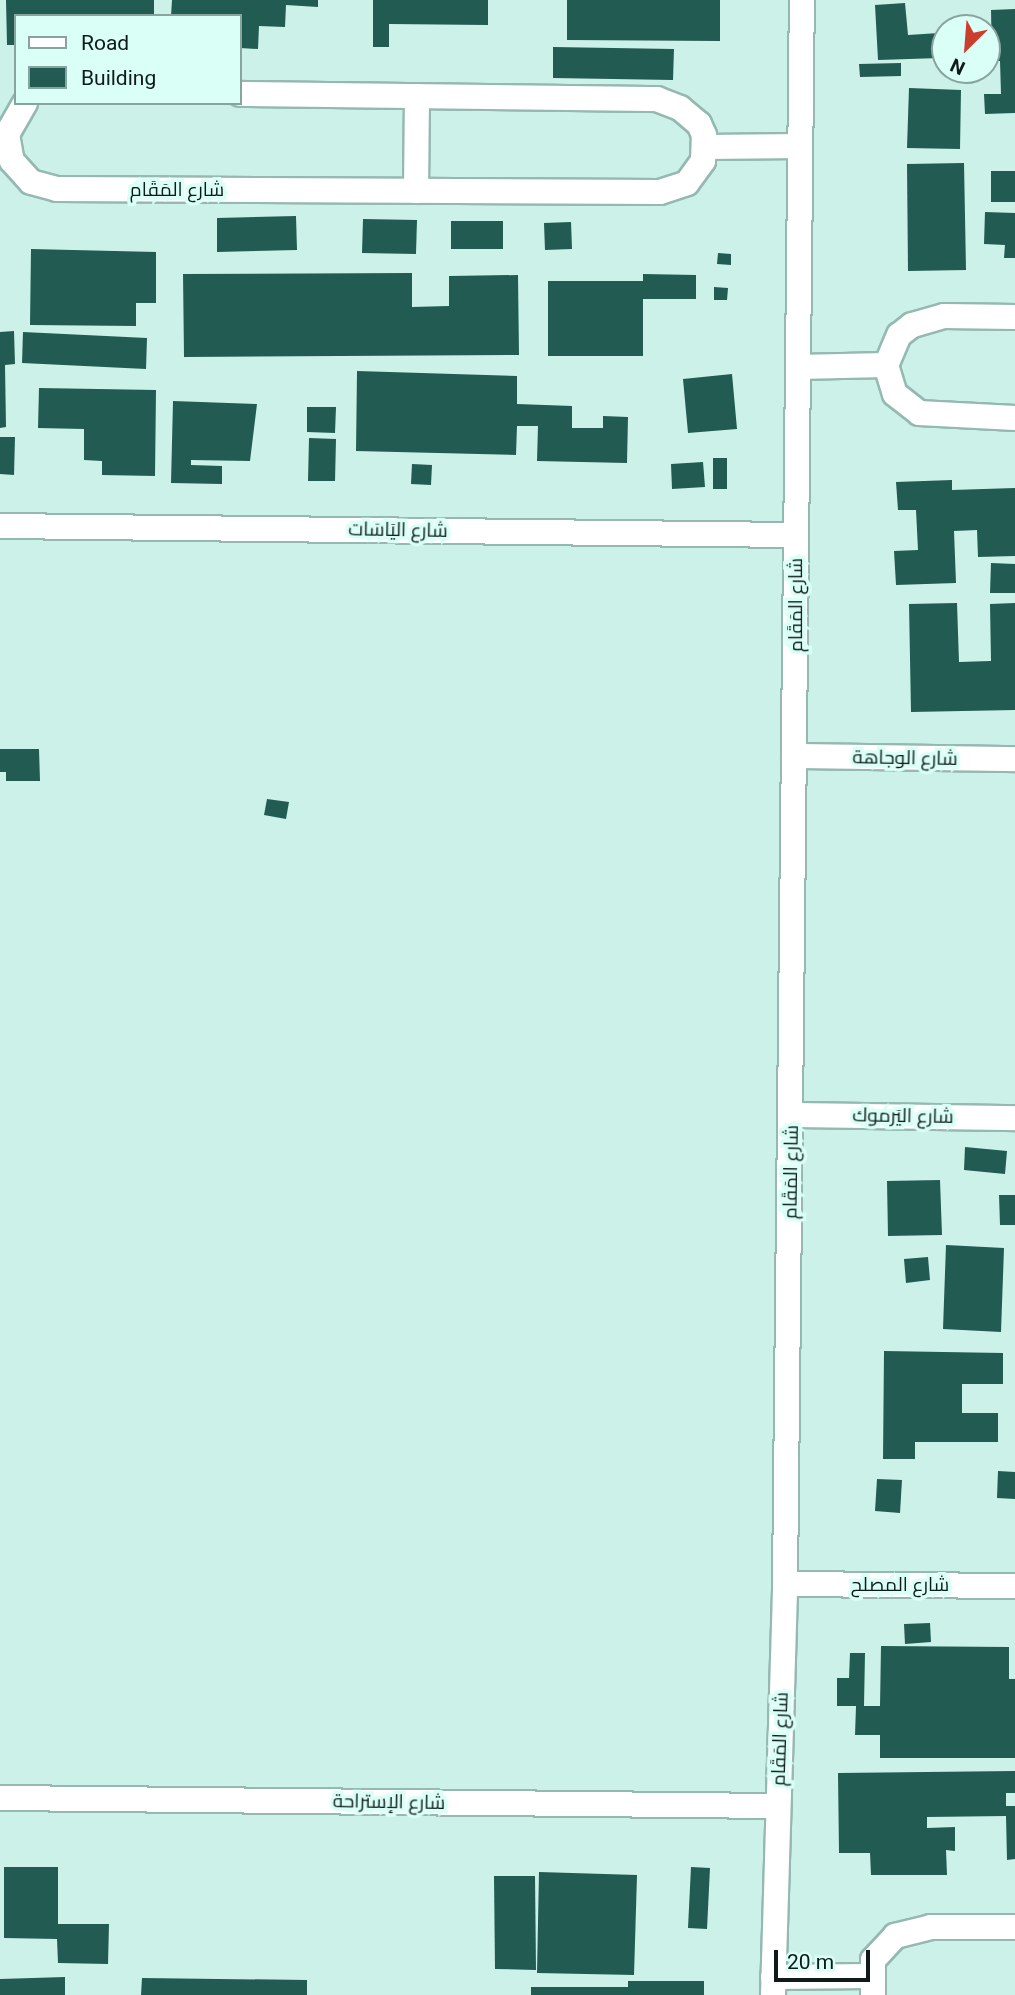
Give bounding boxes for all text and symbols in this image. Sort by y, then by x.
legend [14,14,242,105]
north arrow [931,14,1001,84]
text: Road [81,31,129,55]
text: N [947,53,969,80]
text: Building [81,66,156,90]
street label: شارع المَقَام [130,179,224,201]
street label: شارع اليَاسَات [348,518,448,542]
street label: شارع المَقَام [785,558,807,652]
street label: شارع الوجاهة [852,746,958,770]
street label: شارع اليَرموك [852,1104,954,1128]
street label: شارع المَقَام [779,1125,803,1219]
street label: شارع المصلح [851,1574,949,1596]
street label: شارع المَقَام [767,1691,793,1787]
street label: شارع الإستراحة [333,1790,445,1814]
scale bar [777,1936,873,1980]
text: 20 m [787,1950,834,1974]

